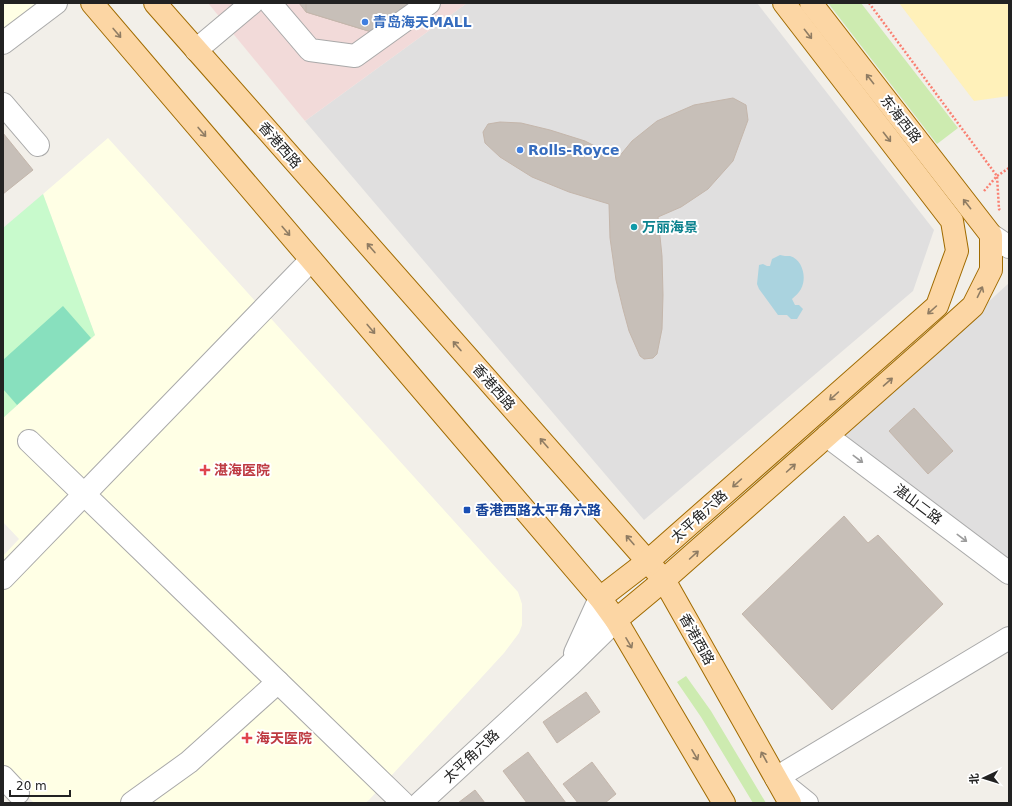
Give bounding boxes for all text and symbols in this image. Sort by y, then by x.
place label: 青岛海天MALL [373,14,472,30]
marker: 青岛海天MALL [360,17,370,27]
one-way arrow [113,27,122,38]
one-way arrow [804,28,812,39]
one-way arrow [866,74,874,85]
street label: 东海西路 [877,92,925,146]
street label: 香港西路 [256,119,304,171]
one-way arrow [197,126,206,137]
one-way arrow [883,131,891,142]
place label: Rolls-Royce [528,142,619,158]
marker: Rolls-Royce [515,145,525,155]
one-way arrow [963,199,971,210]
place label: 万丽海景 [642,219,698,235]
marker: 万丽海景 [629,222,639,232]
one-way arrow [282,225,291,236]
one-way arrow [367,243,376,253]
one-way arrow [977,286,984,298]
one-way arrow [927,305,937,314]
one-way arrow [366,324,375,335]
one-way arrow [453,340,462,351]
street label: 香港西路 [470,361,518,413]
one-way arrow [883,377,893,387]
one-way arrow [829,392,840,401]
one-way arrow [539,438,548,448]
one-way arrow [853,455,864,464]
place label: 湛海医院 [214,462,270,478]
marker: 湛海医院 [199,464,211,476]
one-way arrow [786,464,796,473]
one-way arrow [732,478,742,487]
street label: 湛山二路 [891,481,945,527]
street label: 太平角六路 [668,487,730,545]
place label: 香港西路太平角六路 [475,502,601,518]
marker: 香港西路太平角六路 [462,505,472,515]
one-way arrow [957,533,968,542]
one-way arrow [625,535,634,546]
one-way arrow [688,550,699,559]
street label: 香港西路 [676,611,718,667]
one-way arrow [626,636,634,648]
street label: 太平角六路 [440,726,502,786]
place label: 海天医院 [256,730,312,746]
marker: 海天医院 [241,732,253,744]
one-way arrow [692,749,700,761]
one-way arrow [760,751,768,763]
north arrow [964,758,1004,798]
scale bar [10,772,70,798]
text: 北 [968,773,981,785]
text: 20 m [16,779,47,793]

